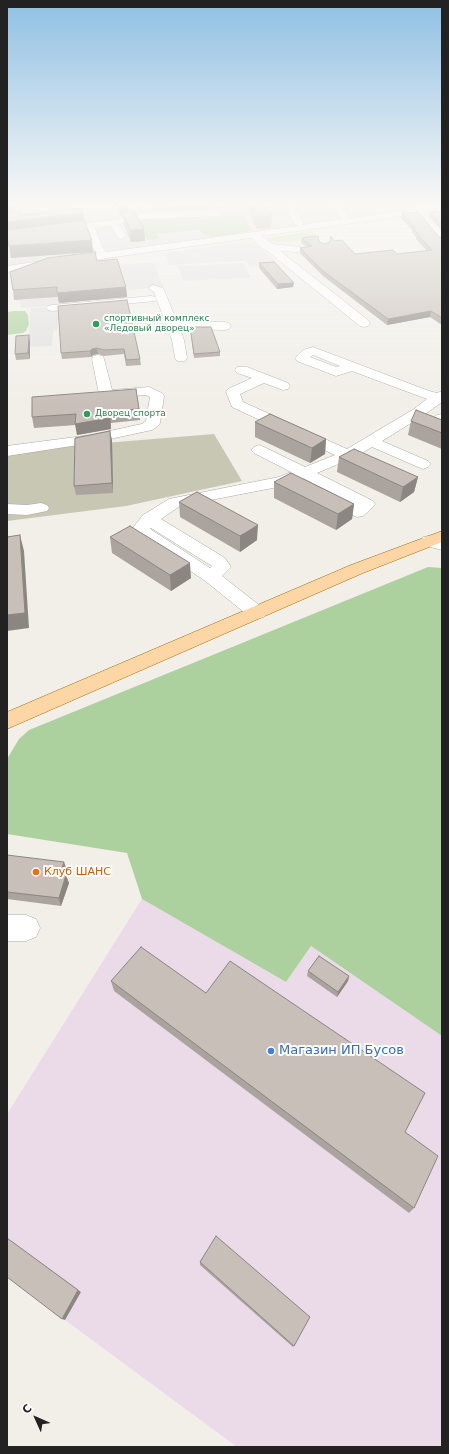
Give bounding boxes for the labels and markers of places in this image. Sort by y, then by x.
place label: спортивный комплекс «Ледовый дворец» [104,314,209,335]
marker: спортивный комплекс «Ледовый дворец» [91,319,101,329]
marker: Дворец спорта [82,409,92,419]
place label: Дворец спорта [95,409,166,419]
place label: Клуб ШАНС [44,865,111,879]
marker: Клуб ШАНС [31,867,41,877]
place label: Магазин ИП Бусов [279,1043,404,1059]
marker: Магазин ИП Бусов [266,1046,276,1056]

